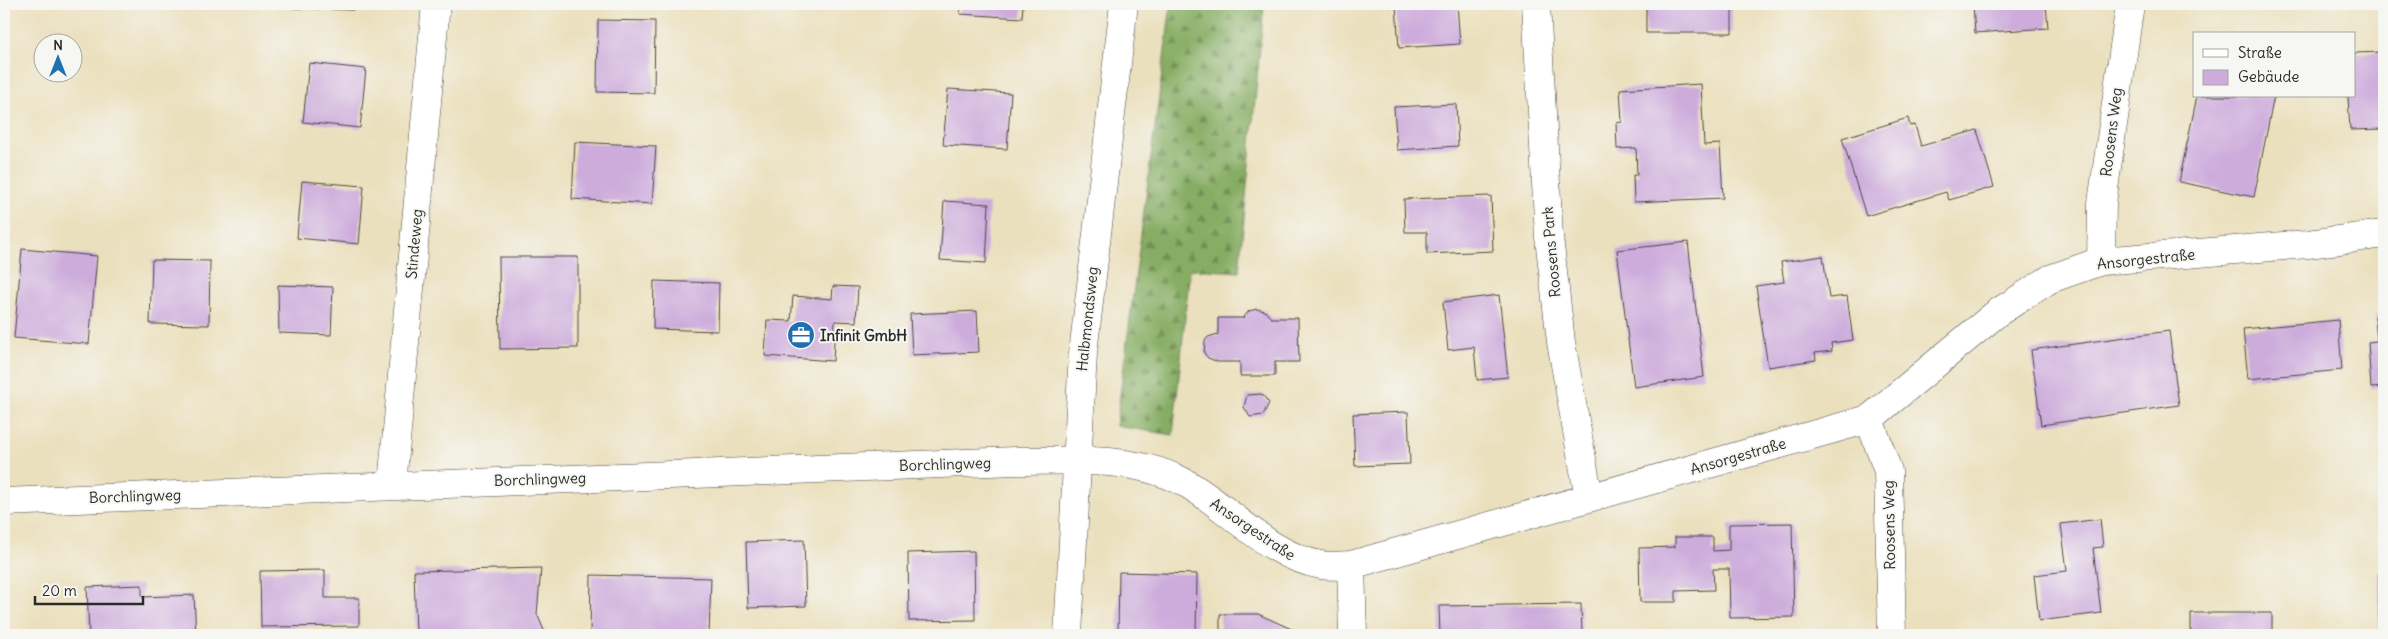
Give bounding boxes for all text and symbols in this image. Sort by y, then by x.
north arrow [32,32,82,82]
legend [2193,32,2356,98]
text: N [53,36,63,54]
text: Straße [2238,43,2282,62]
text: Gebäude [2238,67,2299,86]
street label: Roosens Weg [2096,86,2126,178]
street label: Roosens Park [1538,205,1564,298]
street label: Stindeweg [401,208,427,280]
street label: Ansorgestraße [2096,244,2196,274]
street label: Halbmondsweg [1072,266,1102,372]
office icon: Infinit GmbH [786,320,816,350]
place label: Infinit GmbH [820,326,907,345]
street label: Ansorgestraße [1688,433,1788,479]
street label: Borchlingweg [898,453,992,475]
street label: Borchlingweg [493,468,587,490]
street label: Roosens Weg [1879,480,1899,570]
street label: Borchlingweg [88,485,182,507]
street label: Ansorgestraße [1207,494,1299,564]
scale bar [35,574,142,606]
text: 20 m [42,581,77,600]

